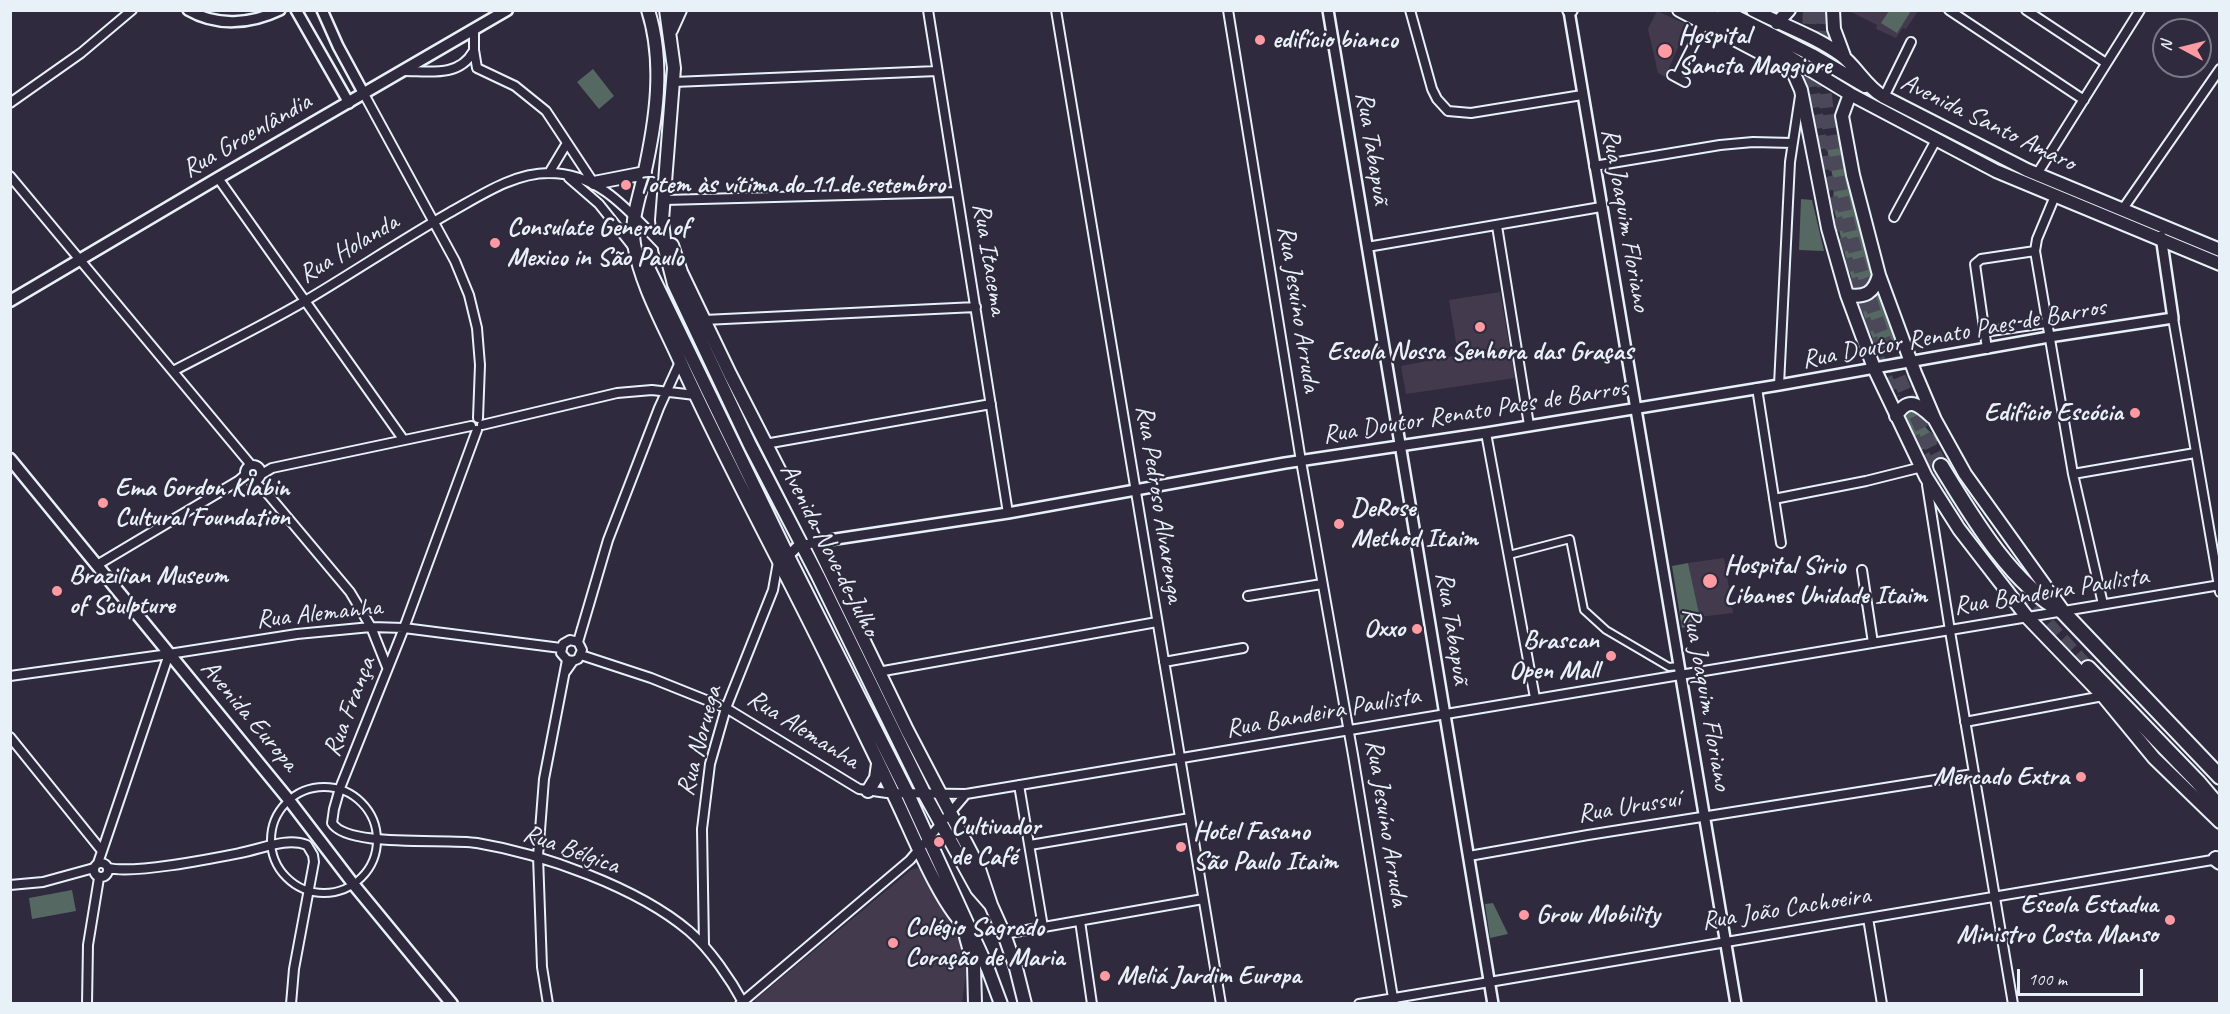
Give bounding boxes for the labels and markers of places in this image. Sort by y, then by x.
place label: Hospital Sancta Maggiore [1678,20,1831,82]
place label: edifício bianco [1272,24,1398,56]
marker: edifício bianco [1253,33,1267,47]
marker: Hospital Sancta Maggiore [1656,42,1674,60]
place label: Totem às vítima do 11 de setembro [638,169,945,201]
marker: Totem às vítima do 11 de setembro [619,178,633,192]
place label: Consulate General of Mexico in São Paulo [507,212,689,274]
marker: Consulate General of Mexico in São Paulo [488,236,502,250]
marker: Escola Nossa Senhora das Graças [1473,320,1487,334]
place label: Escola Nossa Senhora das Graças [1327,336,1633,368]
place label: Edifício Escócia [1984,397,2123,429]
marker: Edifício Escócia [2128,406,2142,420]
place label: Ema Gordon Klabin Cultural Foundation [115,472,290,534]
place label: DeRose Method Itaim [1351,493,1478,554]
marker: Ema Gordon Klabin Cultural Foundation [96,496,110,510]
marker: DeRose Method Itaim [1332,517,1346,531]
place label: Hospital Sirio Libanes Unidade Itaim [1724,550,1927,612]
place label: Brazilian Museum of Sculpture [69,560,228,622]
marker: Hospital Sirio Libanes Unidade Itaim [1701,572,1719,590]
marker: Brazilian Museum of Sculpture [50,584,64,598]
place label: Oxxo [1364,613,1405,645]
marker: Oxxo [1410,622,1424,636]
place label: Brascan Open Mall [1509,625,1599,686]
marker: Brascan Open Mall [1604,649,1618,663]
place label: Mercado Extra [1933,761,2069,793]
marker: Mercado Extra [2074,770,2088,784]
place label: Cultivador de Café [951,811,1040,873]
place label: Hotel Fasano São Paulo Itaim [1193,816,1338,878]
marker: Cultivador de Café [932,835,946,849]
marker: Hotel Fasano São Paulo Itaim [1174,840,1188,854]
place label: Escola Estadua Ministro Costa Manso [1956,889,2158,951]
place label: Grow Mobility [1536,899,1660,931]
marker: Grow Mobility [1517,908,1531,922]
place label: Colégio Sagrado Coração de Maria [905,912,1064,974]
marker: Escola Estadua Ministro Costa Manso [2163,913,2177,927]
marker: Colégio Sagrado Coração de Maria [886,936,900,950]
place label: Meliá Jardim Europa [1117,960,1301,992]
marker: Meliá Jardim Europa [1098,969,1112,983]

